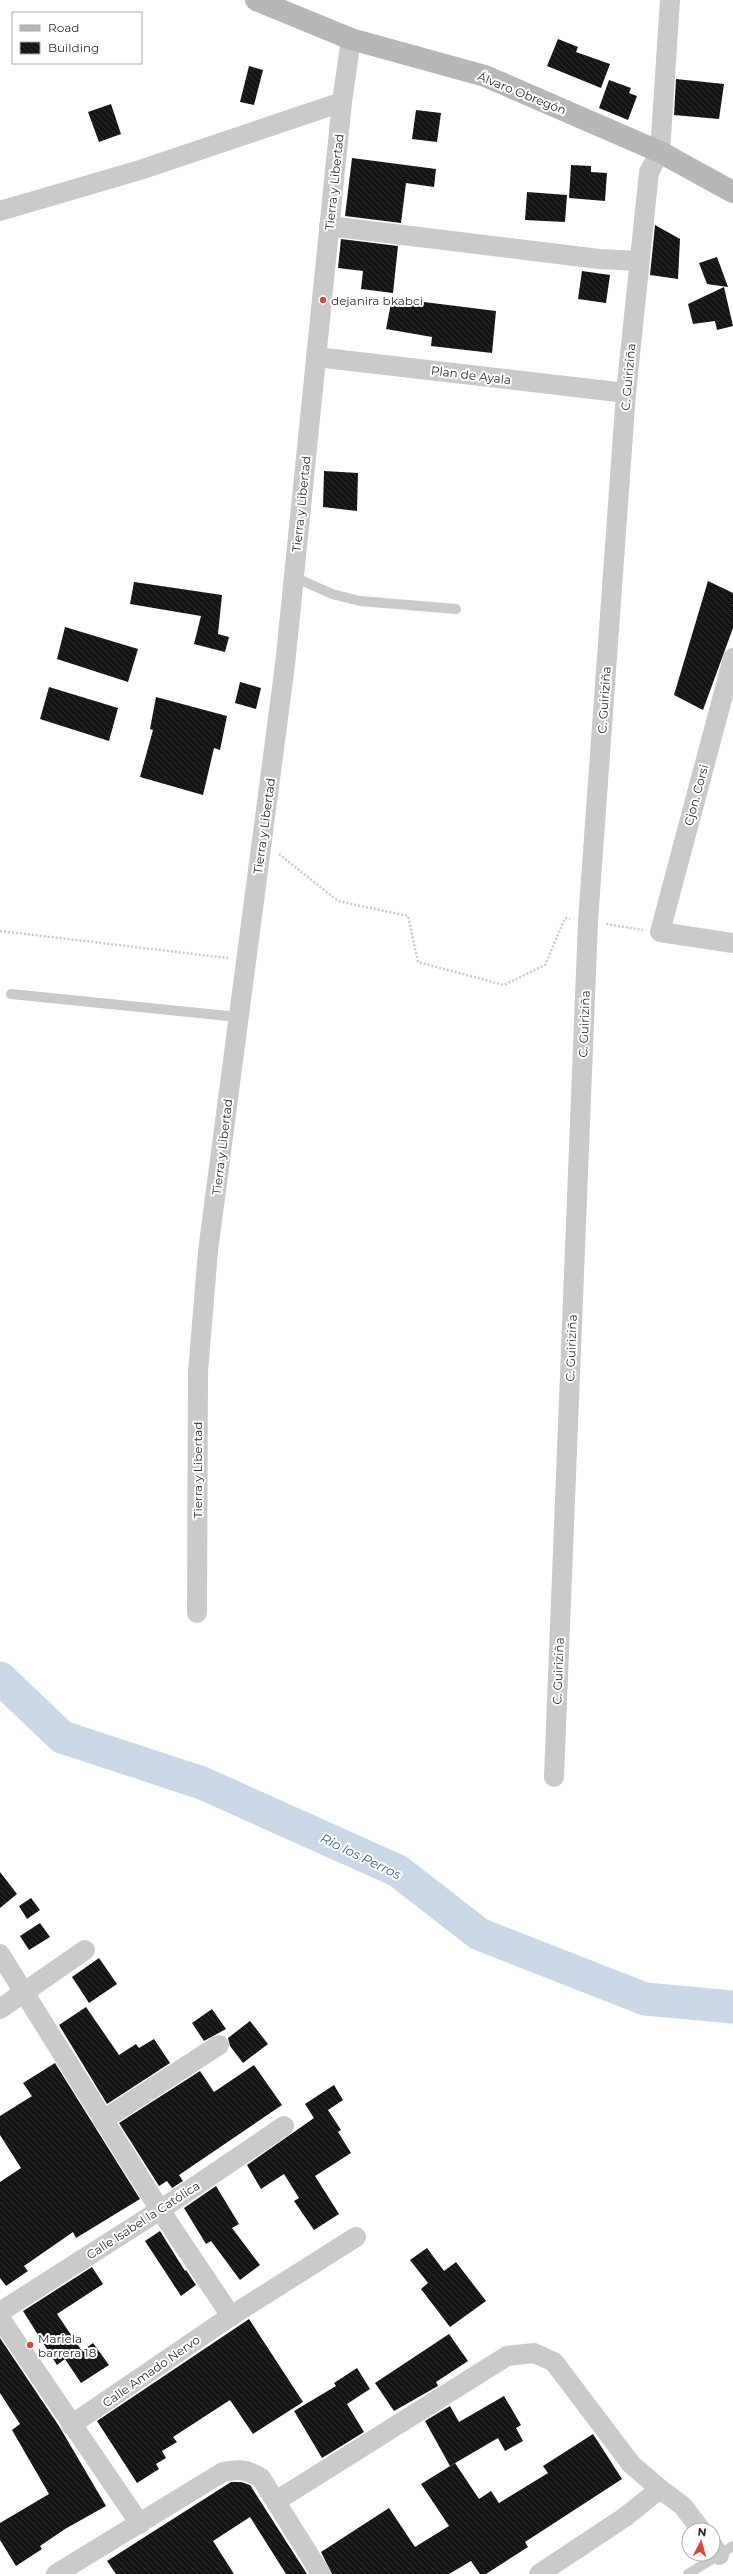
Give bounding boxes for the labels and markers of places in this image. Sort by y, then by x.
place label: dejanira bkabci [331,293,423,308]
marker: dejanira bkabci [318,295,328,305]
place label: Mariela barrera 18 [38,2331,97,2360]
marker: Mariela barrera 18 [25,2340,35,2350]

